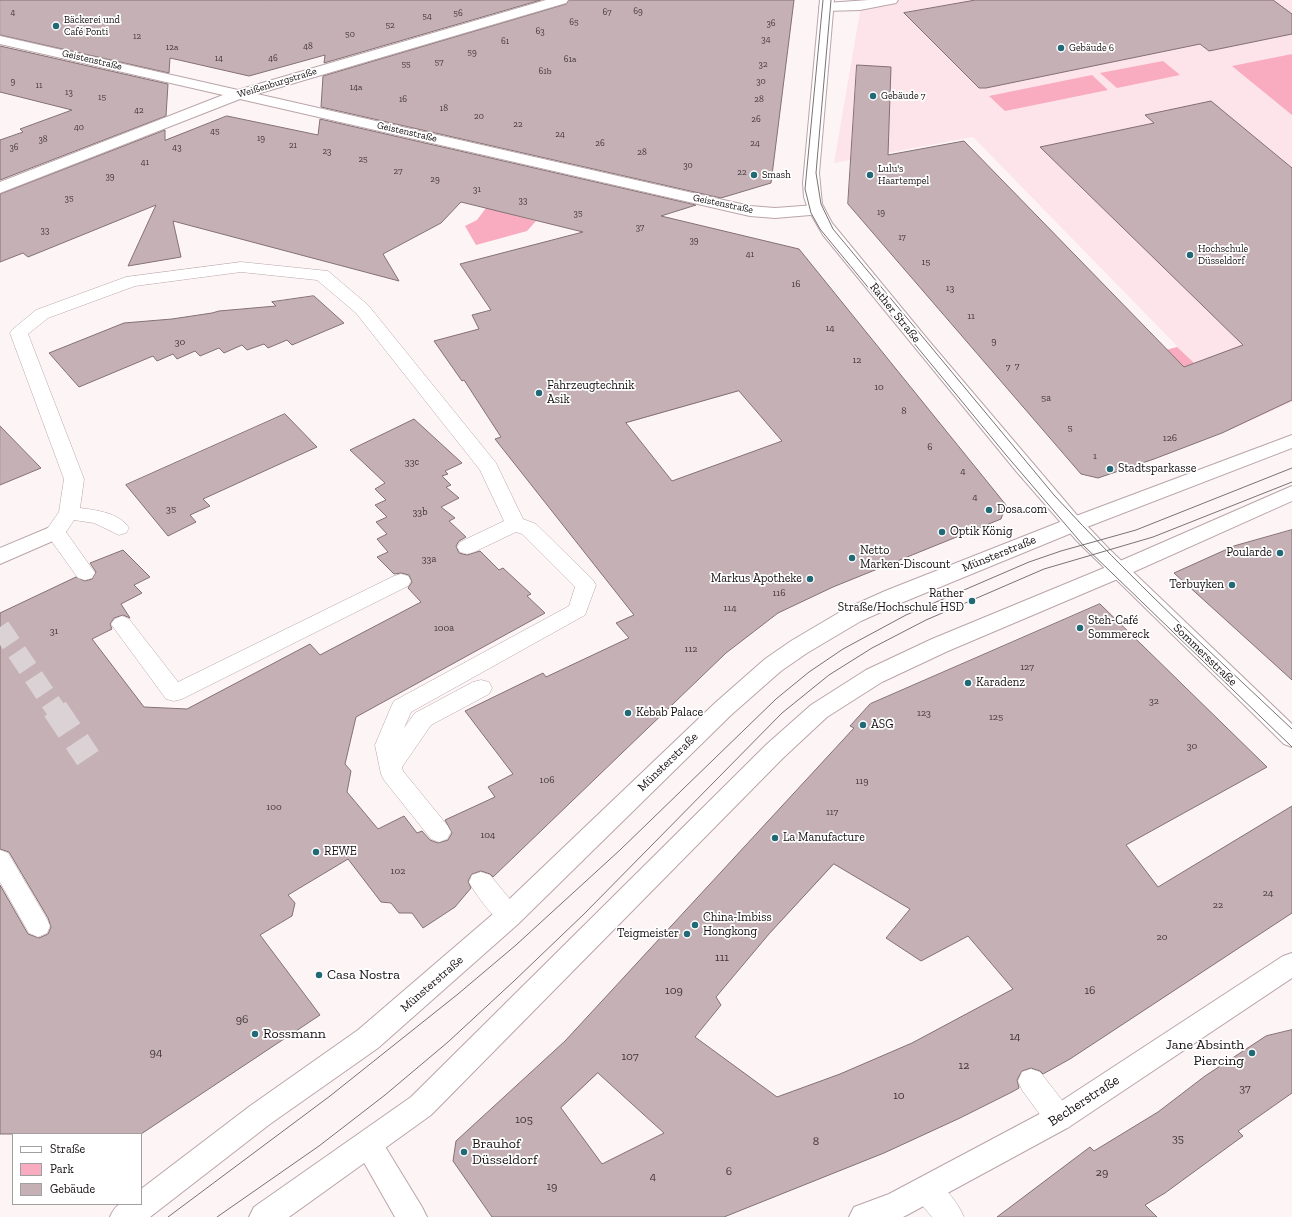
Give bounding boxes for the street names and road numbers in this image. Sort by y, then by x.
street label: Geistenstraße [61,47,123,73]
street label: Weißenburgstraße [236,65,318,101]
street label: Geistenstraße [376,119,438,145]
street label: Geistenstraße [692,192,754,216]
street label: Rather Straße [866,280,924,346]
street label: Münsterstraße [960,533,1038,575]
street label: Sommersstraße [1170,621,1240,689]
street label: Münsterstraße [635,730,701,794]
street label: Münsterstraße [398,953,466,1015]
street label: Becherstraße [1045,1072,1123,1130]

